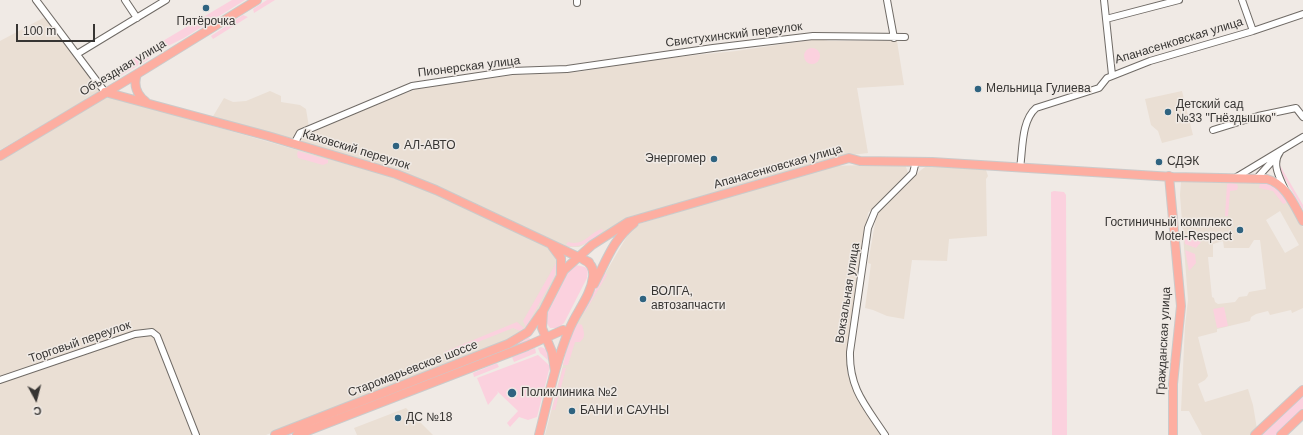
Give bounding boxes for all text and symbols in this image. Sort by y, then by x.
marker: Пятёрочка [201,3,211,13]
place label: Пятёрочка [177,15,235,29]
street label: Апанасенковская улица [1113,15,1245,67]
scale bar [18,16,97,42]
street label: Свистухинский переулок [665,19,803,51]
text: 100 m [23,24,56,38]
street label: Объездная улица [77,37,169,99]
street label: Пионерская улица [417,54,521,80]
place label: Мельница Гулиева [986,82,1091,96]
marker: Мельница Гулиева [973,84,983,94]
place label: Детский сад №33 "Гнёздышко" [1176,98,1276,126]
marker: Детский сад №33 "Гнёздышко" [1163,107,1173,117]
street label: Каховский переулок [301,127,411,173]
place label: АЛ-АВТО [404,139,455,153]
marker: АЛ-АВТО [391,141,401,151]
street label: Апанасенковская улица [712,142,844,192]
place label: Энергомер [645,152,706,166]
marker: Энергомер [709,154,719,164]
place label: СДЭК [1167,155,1199,169]
marker: СДЭК [1154,157,1164,167]
place label: Гостиничный комплекс Motel-Respect [1105,216,1232,244]
marker: Гостиничный комплекс Motel-Respect [1235,225,1245,235]
street label: Вокзальная улица [833,242,863,344]
place label: ВОЛГА, автозапчасти [651,285,725,313]
street label: Гражданская улица [1154,286,1174,396]
marker: ВОЛГА, автозапчасти [638,294,648,304]
street label: Торговый переулок [27,318,133,366]
street label: Старомарьевское шоссе [346,338,480,400]
north arrow [16,379,56,419]
place label: Поликлиника №2 [521,386,617,400]
marker: Поликлиника №2 [506,387,518,399]
text: С [33,404,42,417]
place label: БАНИ и САУНЫ [580,404,669,418]
marker: БАНИ и САУНЫ [567,406,577,416]
place label: ДС №18 [406,411,452,425]
marker: ДС №18 [393,413,403,423]

